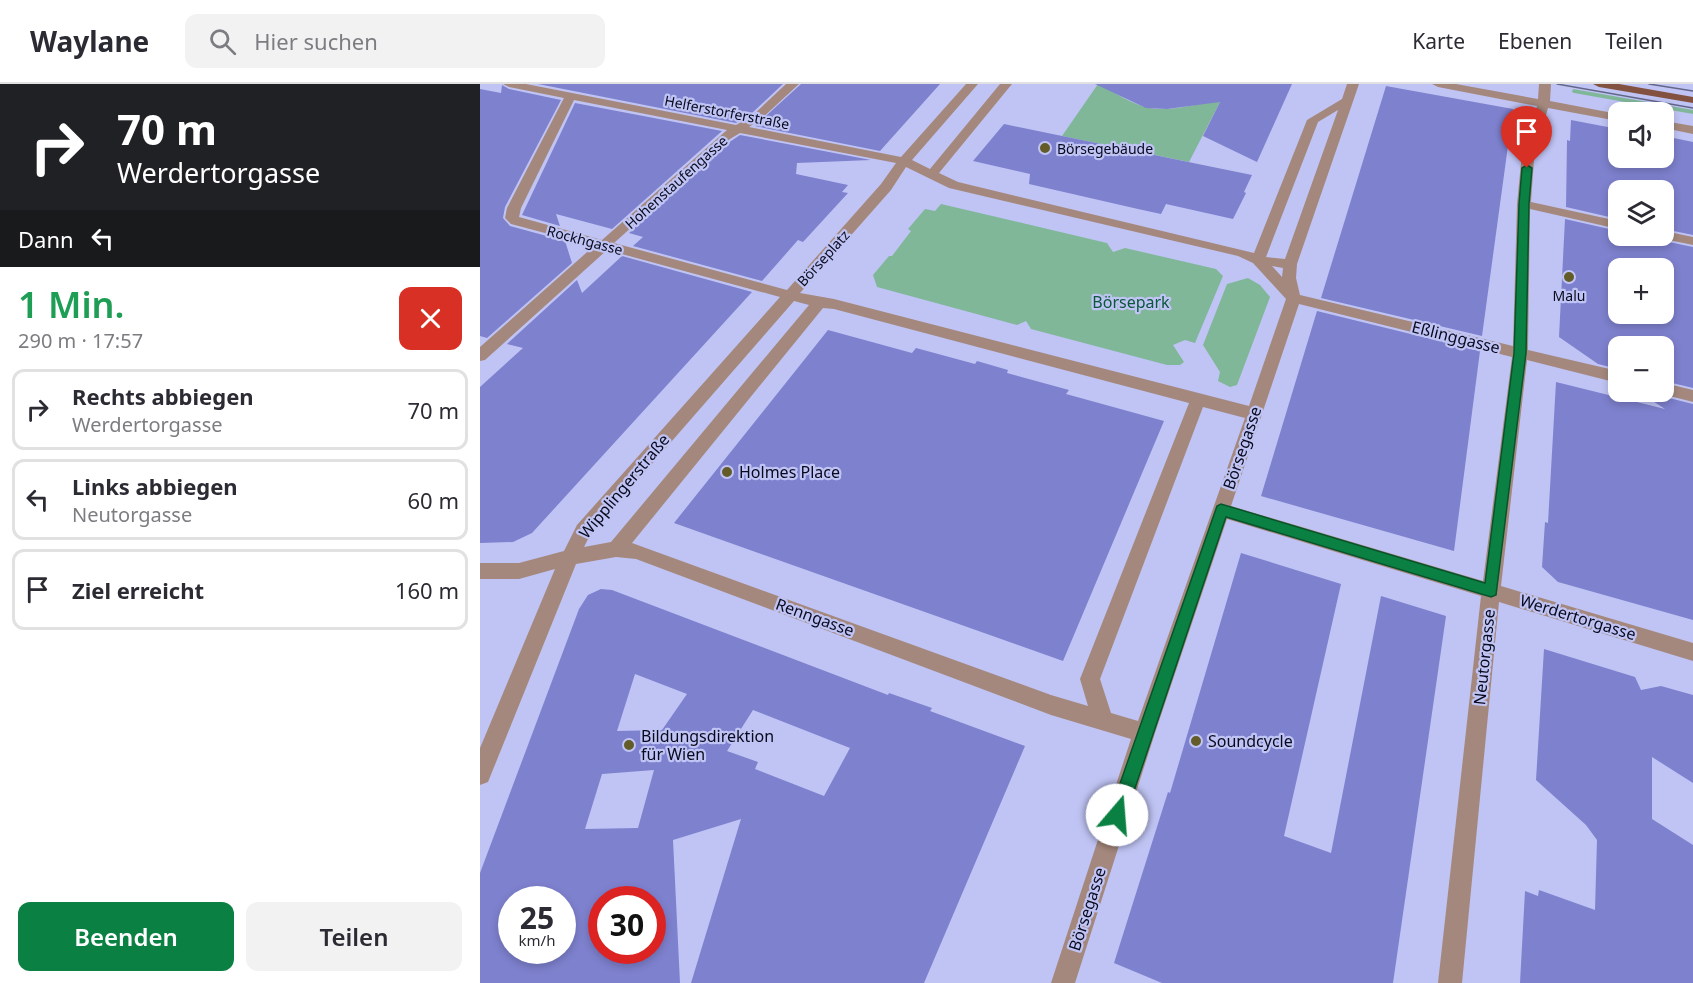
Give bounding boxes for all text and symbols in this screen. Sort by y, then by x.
search box [185,14,605,68]
text: Waylane [30,22,149,60]
icon: search [206,25,239,58]
text: Hier suchen [254,26,378,56]
text: Karte [1412,27,1465,55]
text: Ebenen [1498,27,1572,55]
text: Teilen [1605,27,1663,55]
street label: Helferstorferstraße [663,91,791,133]
text: 70 m [117,100,217,157]
map controls [1608,102,1674,402]
button: sound [1608,102,1674,168]
pin [1501,106,1552,168]
icon: right [18,108,96,186]
icon: arrive [1510,115,1543,148]
street label: Hohenstaufengasse [621,131,731,233]
place label: Börsegebäude [1057,139,1153,158]
marker: Börsegebäude [1038,141,1052,155]
text: Werdertorgasse [117,154,320,191]
button: layers [1608,180,1674,246]
street label: Rockhgasse [545,221,625,259]
icon: left [86,222,119,255]
text: Dann [18,224,74,254]
street label: Börseplatz [793,225,854,290]
button: + [1608,258,1674,324]
marker: Malu [1562,270,1576,284]
text: 1 Min. [18,280,125,329]
place label: Malu [1553,286,1585,305]
button: close [399,287,462,350]
park label: Börsepark [1092,291,1170,313]
street label: Eßlinggasse [1410,315,1502,359]
text: 290 m · 17:57 [18,327,143,354]
button: − [1608,336,1674,402]
text: Rechts abbiegen [72,381,254,411]
icon: right [21,393,54,426]
text: 70 m [408,395,459,425]
street label: Börsegasse [1218,404,1266,492]
text: Werdertorgasse [72,411,223,438]
street label: Wipplingerstraße [574,429,674,543]
place label: Holmes Place [739,461,840,483]
marker: Holmes Place [720,465,734,479]
text: Links abbiegen [72,471,238,501]
icon: left [21,483,54,516]
text: 60 m [408,485,459,515]
text: Neutorgasse [72,501,192,528]
icon: arrive [21,573,54,606]
text: Ziel erreicht [72,575,204,605]
text: 160 m [395,575,459,605]
street label: Werdertorgasse [1517,589,1639,645]
street label: Renngasse [773,593,857,641]
street label: Neutorgasse [1468,608,1500,706]
place label: Bildungsdirektion für Wien [641,725,774,765]
place label: Soundcycle [1208,730,1293,752]
marker: Soundcycle [1189,734,1203,748]
marker: Bildungsdirektion für Wien [622,738,636,752]
position arrow [1085,783,1149,847]
street label: Börsegasse [1063,864,1111,954]
speed limit sign: 30 [588,886,666,964]
text: 25 [520,897,554,938]
button: Beenden [18,902,234,971]
button: Teilen [246,902,462,971]
text: km/h [519,930,555,950]

